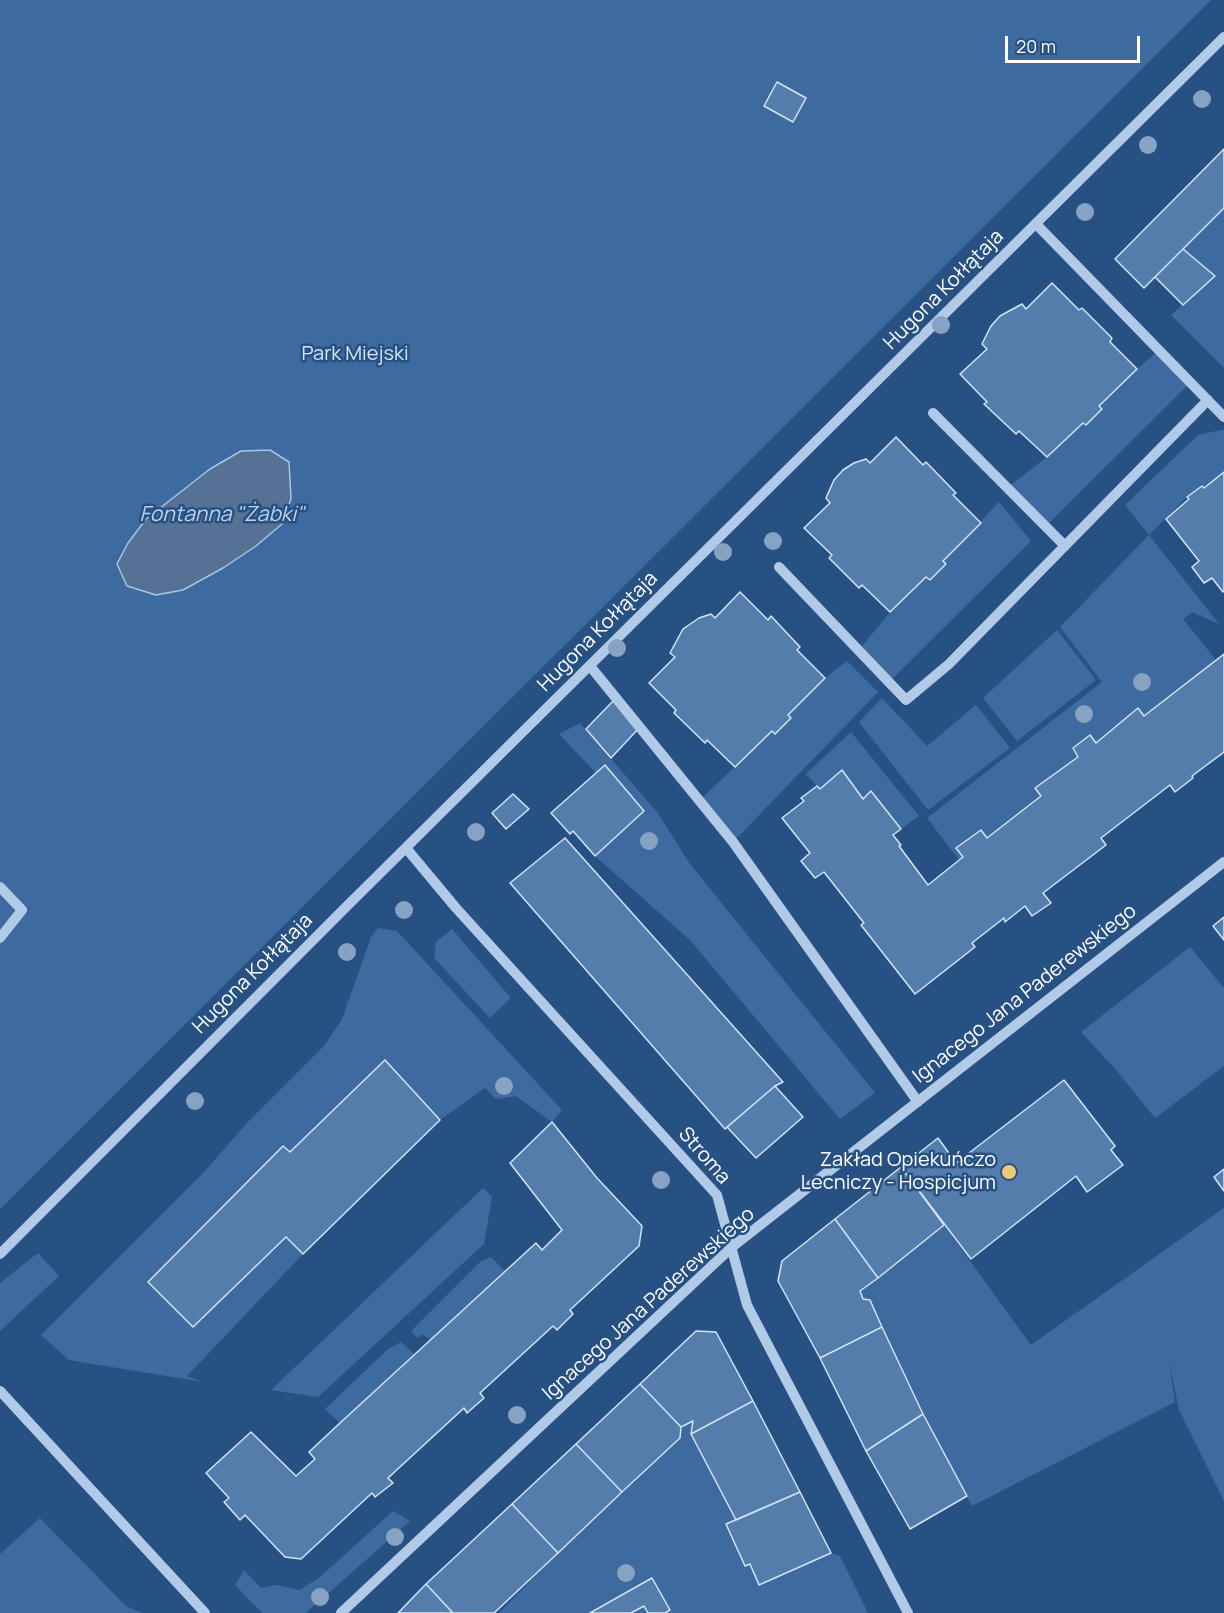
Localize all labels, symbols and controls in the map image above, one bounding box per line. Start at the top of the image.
scale bar [1008,24,1143,62]
text: 20 m [1016,34,1056,58]
street label: Hugona Kołłątaja [879,225,1009,355]
park label: Park Miejski [301,342,409,366]
water label: Fontanna "Żabki" [140,502,304,528]
street label: Hugona Kołłątaja [533,567,663,697]
street label: Ignacego Jana Paderewskiego [908,899,1142,1089]
street label: Hugona Kołłątaja [188,909,318,1039]
street label: Stroma [673,1123,735,1189]
place label: Zakład Opiekuńczo Lecniczy - Hospicjum [801,1148,996,1195]
marker: Zakład Opiekuńczo Lecniczy - Hospicjum [1000,1163,1018,1181]
street label: Ignacego Jana Paderewskiego [538,1202,760,1406]

